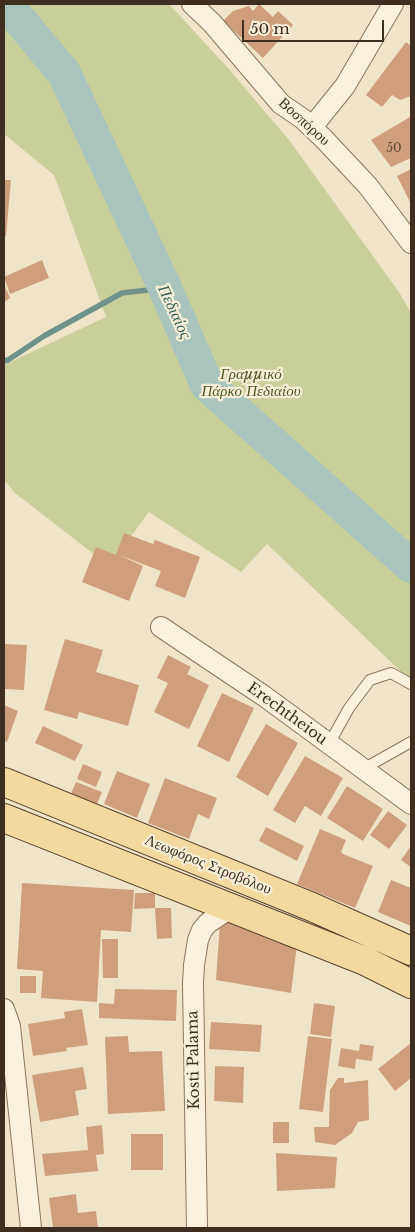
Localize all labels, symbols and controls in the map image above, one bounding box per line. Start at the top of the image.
scale bar [245,10,388,42]
text: 50 m [250,19,290,38]
street label: Βοσπόρου [275,94,333,150]
house number: 50 [386,142,402,156]
water label: Πεδιαίος [153,282,195,342]
park label: Γραμμικό Πάρκο Πεδιαίου [201,366,301,401]
street label: Erechtheiou [244,679,330,749]
street label: Λεωφόρος Στροβόλου [142,831,274,899]
street label: Kosti Palama [184,1010,204,1110]

